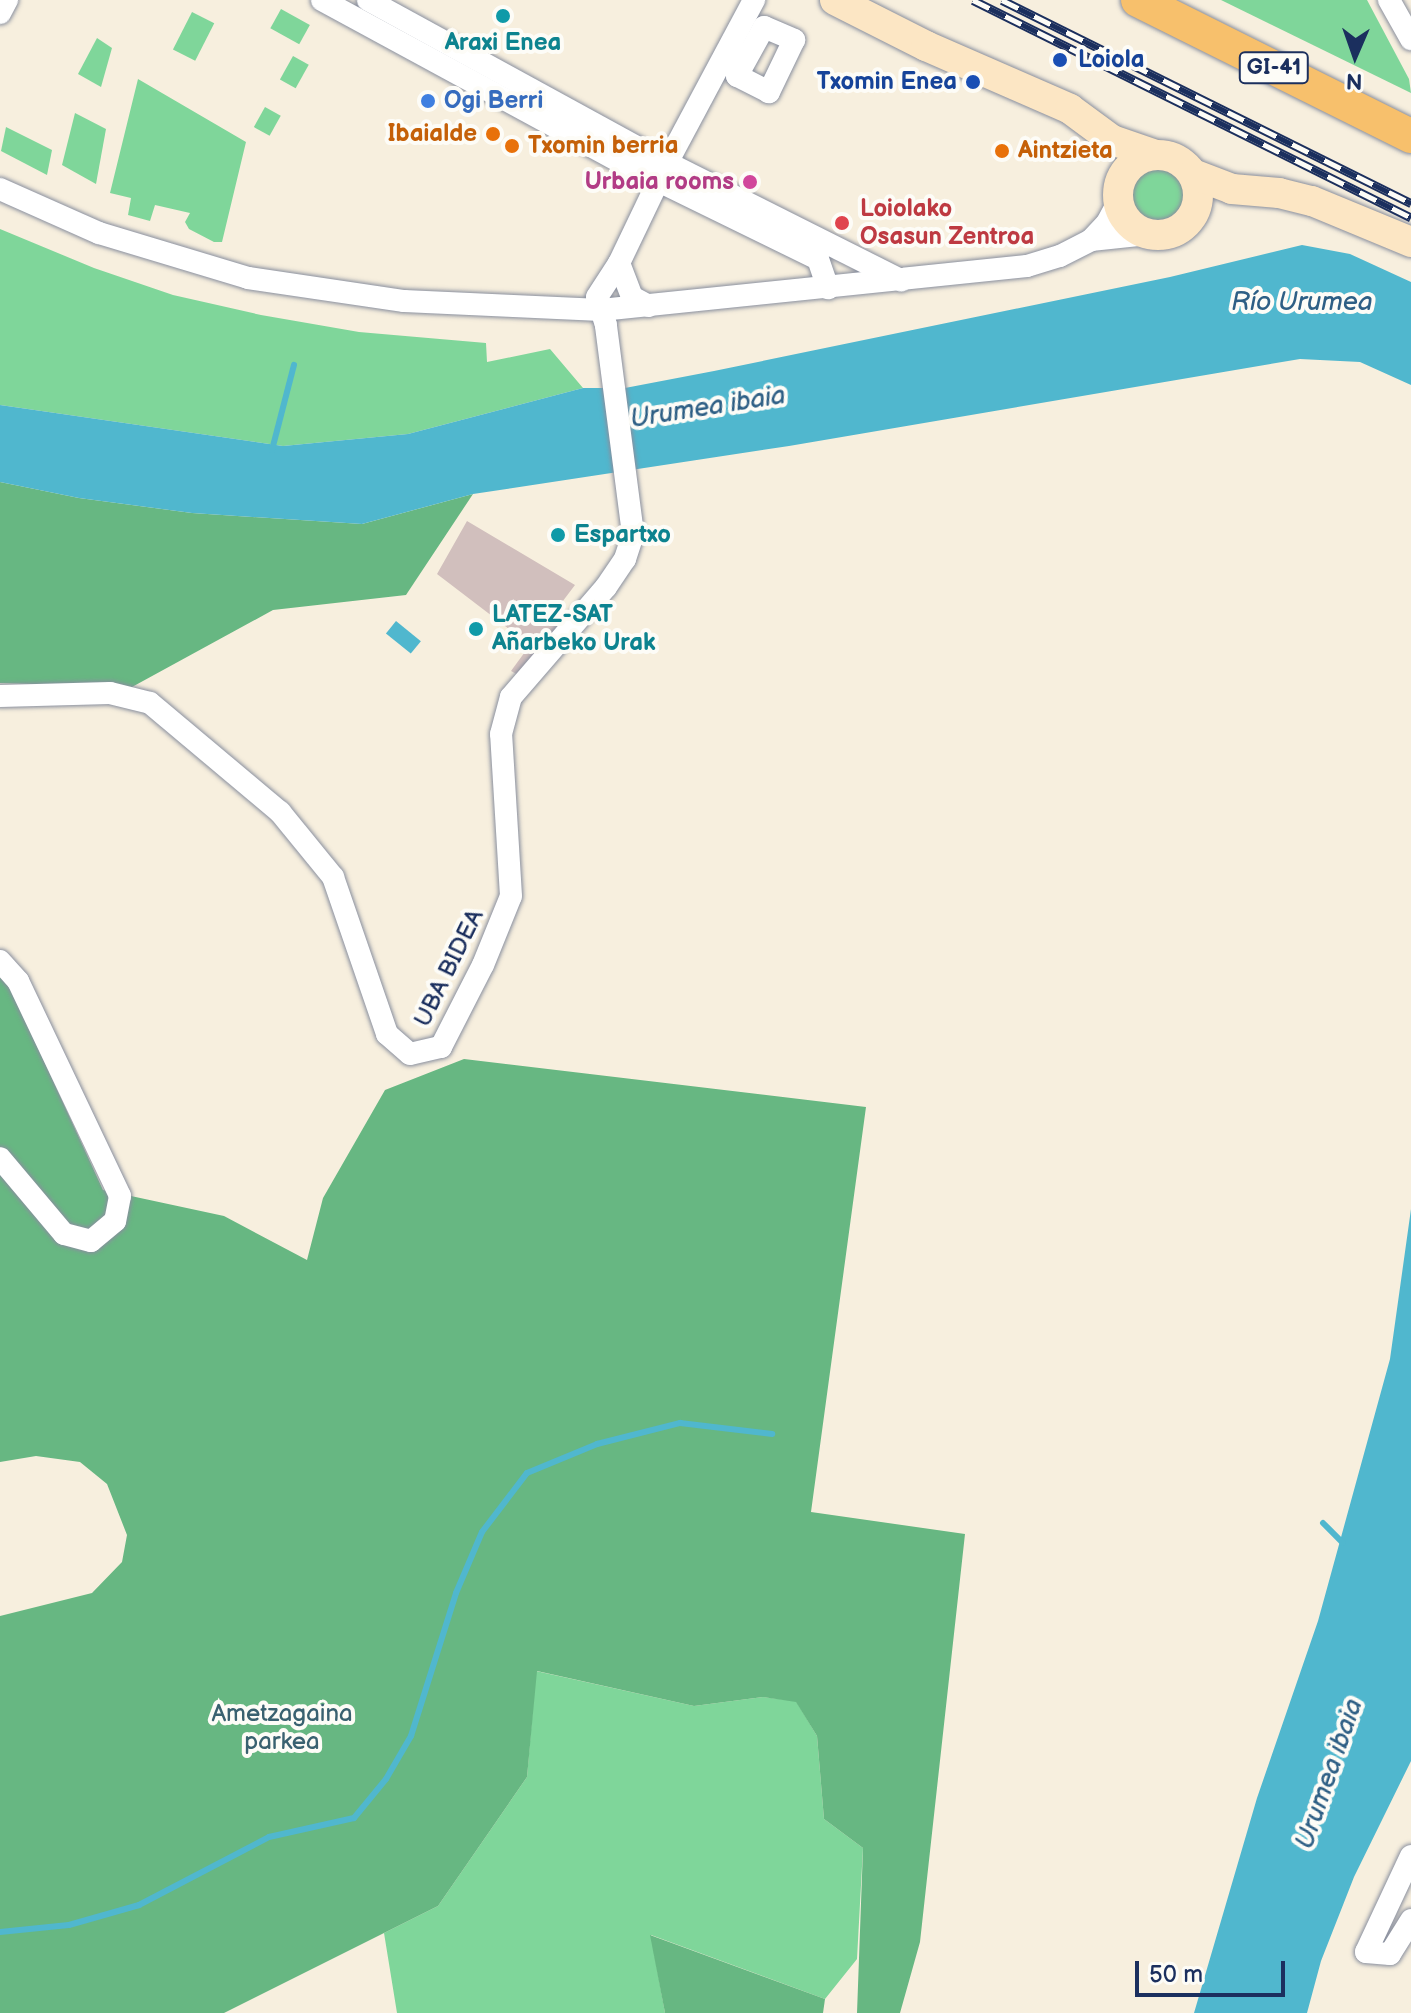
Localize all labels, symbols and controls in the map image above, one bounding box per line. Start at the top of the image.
marker: Araxi Enea [494,7,512,25]
north arrow [1315,16,1395,96]
place label: Araxi Enea [445,29,561,57]
place label: Loiola [1078,46,1144,74]
marker: Loiola [1049,49,1071,71]
road number: GI-41 [1238,50,1310,86]
text: N [1345,67,1363,94]
place label: Txomin Enea [817,68,957,96]
marker: Txomin Enea [964,73,982,91]
place label: Ogi Berri [444,87,543,115]
marker: Ogi Berri [419,92,437,110]
place label: Ibaialde [387,120,477,148]
marker: Ibaialde [484,125,502,143]
place label: Txomin berria [528,132,679,160]
marker: Txomin berria [503,137,521,155]
place label: Aintzieta [1018,137,1113,165]
marker: Aintzieta [993,142,1011,160]
place label: Urbaia rooms [585,168,734,196]
marker: Urbaia rooms [741,173,759,191]
place label: Loiolako Osasun Zentroa [860,195,1034,251]
marker: Loiolako Osasun Zentroa [831,212,853,234]
water label: Río Urumea [1231,287,1373,319]
water label: Urumea ibaia [628,380,788,436]
place label: Espartxo [574,521,671,549]
marker: Espartxo [549,526,567,544]
place label: LATEZ-SAT Añarbeko Urak [492,601,656,657]
marker: LATEZ-SAT Añarbeko Urak [467,620,485,638]
street label: UBA BIDEA [408,905,490,1031]
water label: Urumea ibaia [1290,1695,1370,1853]
park label: Ametzagaina parkea [211,1700,353,1756]
scale bar [1139,1945,1289,1995]
text: 50 m [1149,1960,1203,1989]

